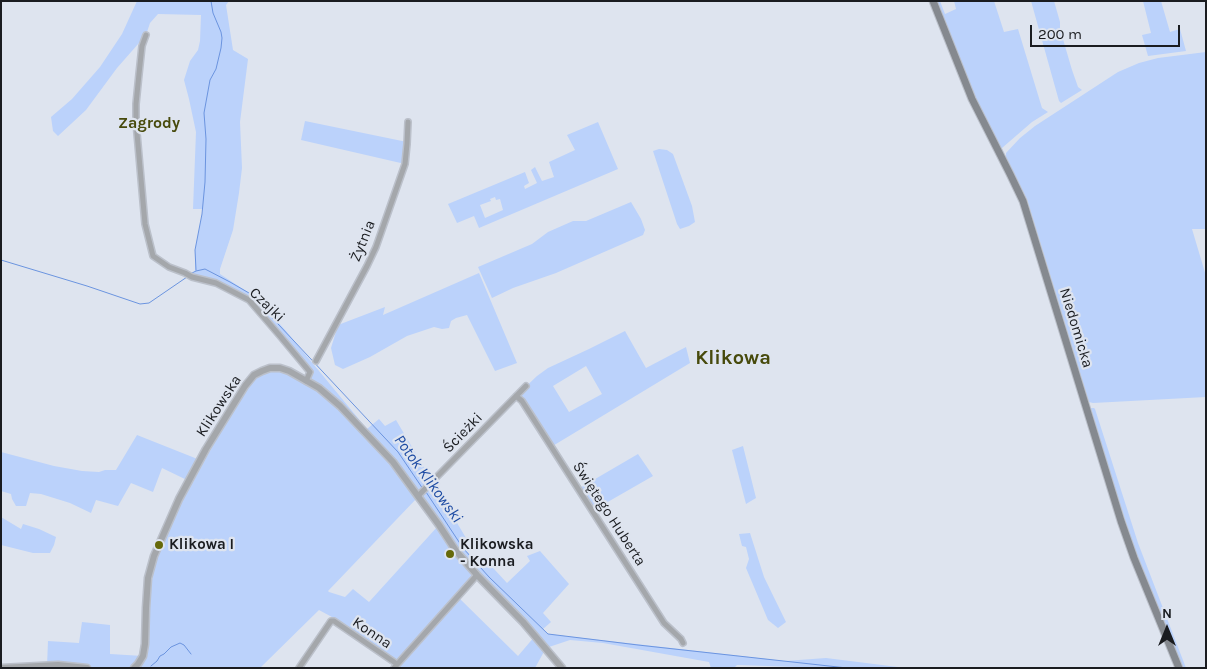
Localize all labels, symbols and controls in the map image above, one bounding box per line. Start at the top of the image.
scale bar [1032,15,1182,47]
text: 200 m [1038,25,1082,43]
district label: Zagrody [118,113,180,133]
street label: Żytnia [347,218,379,264]
street label: Czajki [246,284,288,326]
street label: Niedomicka [1055,286,1097,370]
district label: Klikowa [695,346,771,370]
street label: Klikowska [192,372,246,440]
street label: Ścieżki [439,409,487,457]
water label: Potok Klikowski [390,431,466,527]
street label: Świętego Huberta [569,458,649,570]
place label: Klikowa I [169,536,234,554]
place label: Klikowska - Konna [460,536,534,571]
marker: Klikowa I [153,539,165,551]
marker: Klikowska - Konna [444,548,456,560]
north arrow [1142,604,1192,654]
text: N [1162,605,1172,622]
street label: Konna [349,613,395,653]

